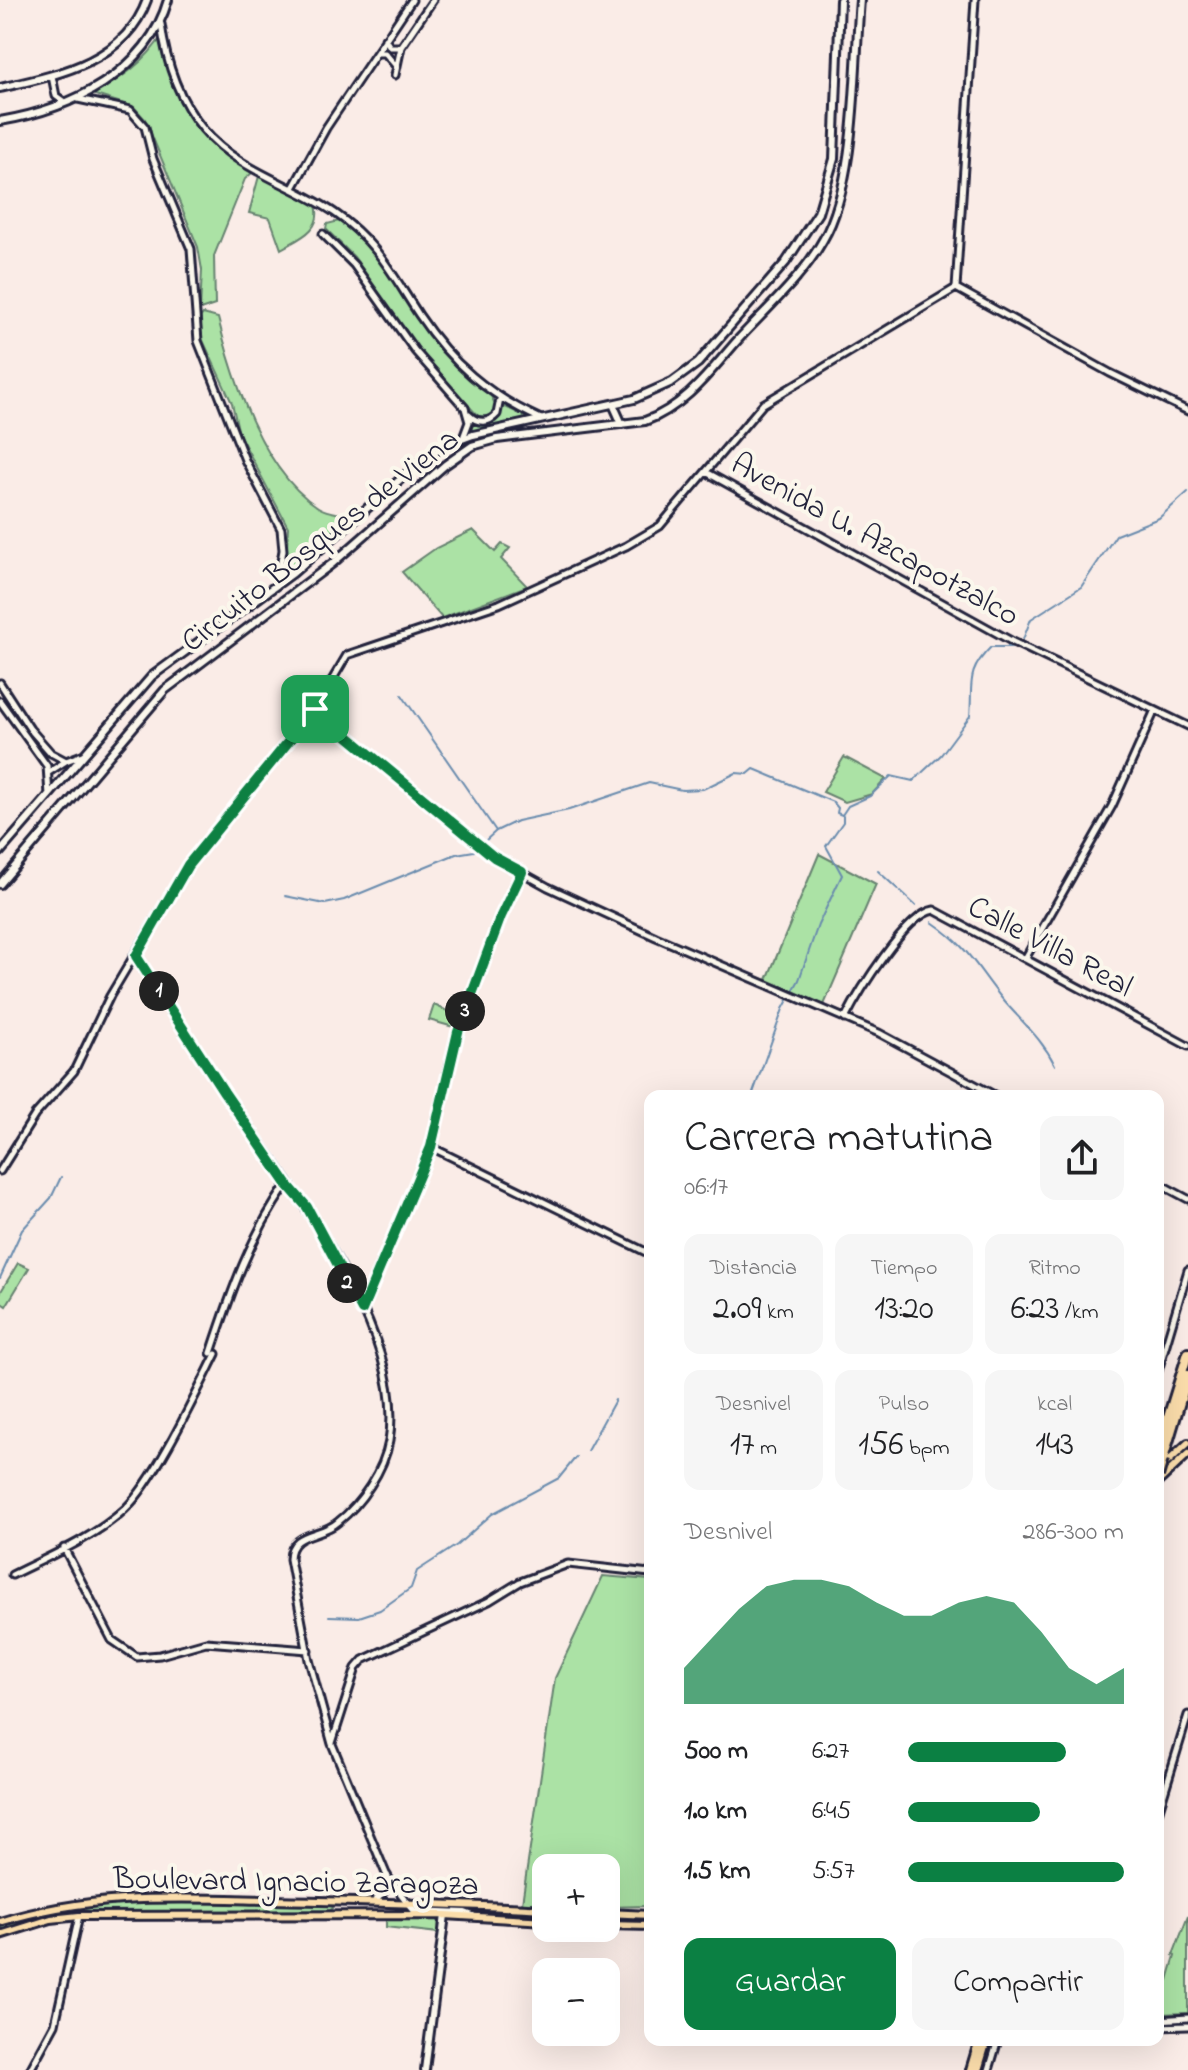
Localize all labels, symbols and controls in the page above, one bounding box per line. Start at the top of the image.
street label: Circuito Bosques de Viena [172,418,470,665]
street label: Avenida U. Azcapotzalco [722,442,1027,640]
pin [281,675,349,743]
icon: arrive [293,687,337,731]
street label: Calle Villa Real [958,885,1140,1011]
pin: 1 [139,971,179,1011]
text: 1 [156,975,163,1007]
pin: 3 [445,991,485,1031]
text: 3 [460,995,470,1027]
text: Carrera matutina [684,1107,993,1171]
button: share [1040,1116,1124,1200]
text: 06:17 [684,1169,728,1207]
text: Distancia [710,1253,797,1285]
text: Tiempo [871,1253,937,1285]
text: Ritmo [1029,1253,1081,1285]
pin: 2 [327,1263,367,1303]
text: 2 [342,1267,352,1299]
text: 2.09 [713,1285,762,1335]
text: 13:20 [874,1285,934,1335]
text: 6:23 [1011,1285,1060,1335]
text: km [762,1297,794,1329]
text: /km [1060,1297,1099,1329]
text: Desnivel [716,1389,791,1421]
text: Pulso [879,1389,929,1421]
text: kcal [1037,1389,1072,1421]
text: 17 [730,1421,754,1471]
text: 156 [858,1421,904,1471]
text: 143 [1035,1421,1074,1471]
text: m [754,1433,777,1465]
text: bpm [904,1433,950,1465]
text: Desnivel [684,1514,772,1552]
text: 286–300 m [1023,1514,1124,1552]
text: 500 m [684,1733,748,1771]
text: 6:27 [812,1733,849,1771]
text: 1.0 km [684,1793,747,1831]
text: 6:45 [812,1793,851,1831]
text: 1.5 km [684,1853,751,1891]
text: 5:57 [812,1853,855,1891]
map controls [532,1854,620,2046]
button: + [532,1854,620,1942]
street label: Boulevard Ignacio Zaragoza [112,1857,479,1910]
button: Guardar [684,1938,896,2030]
button: Compartir [912,1938,1124,2030]
button: − [532,1958,620,2046]

